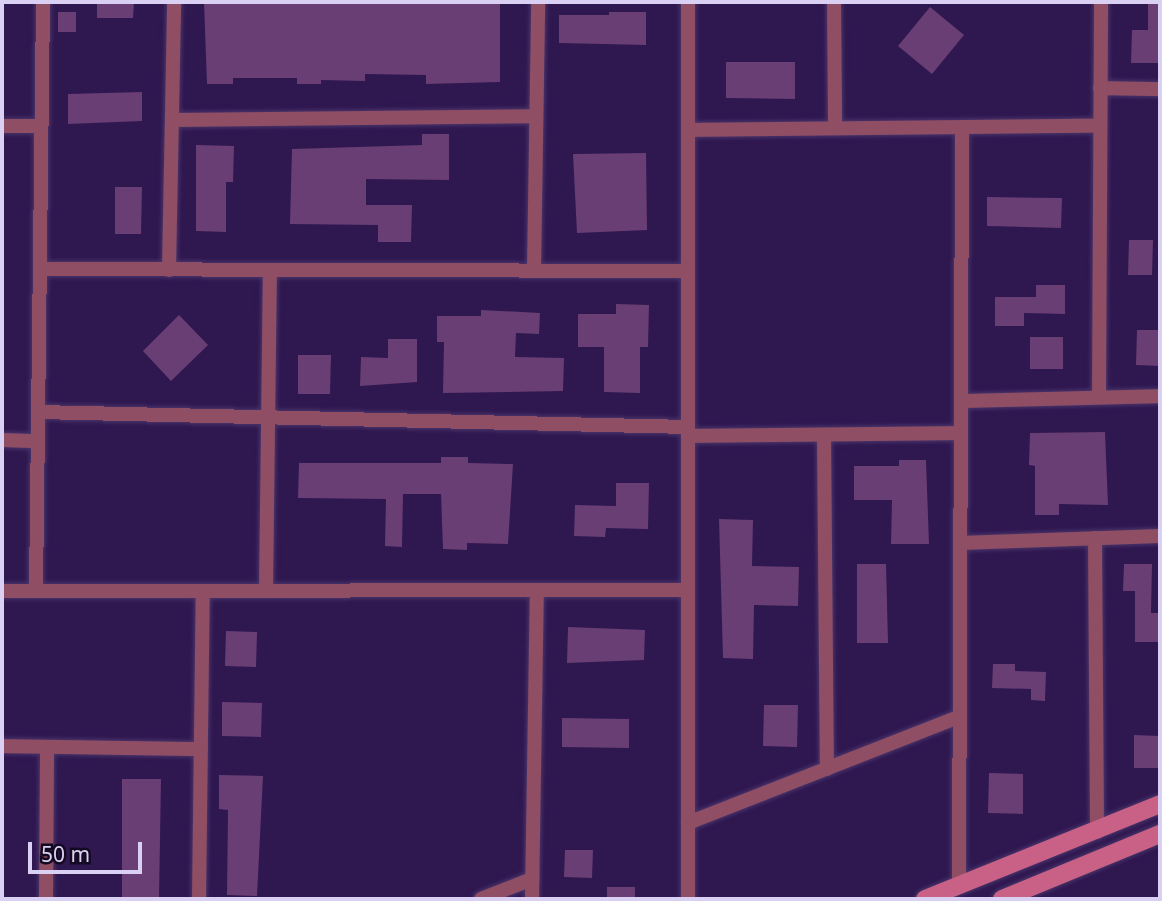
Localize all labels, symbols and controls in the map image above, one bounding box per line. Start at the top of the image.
scale bar [32,828,145,872]
text: 50 m [41,840,90,868]

